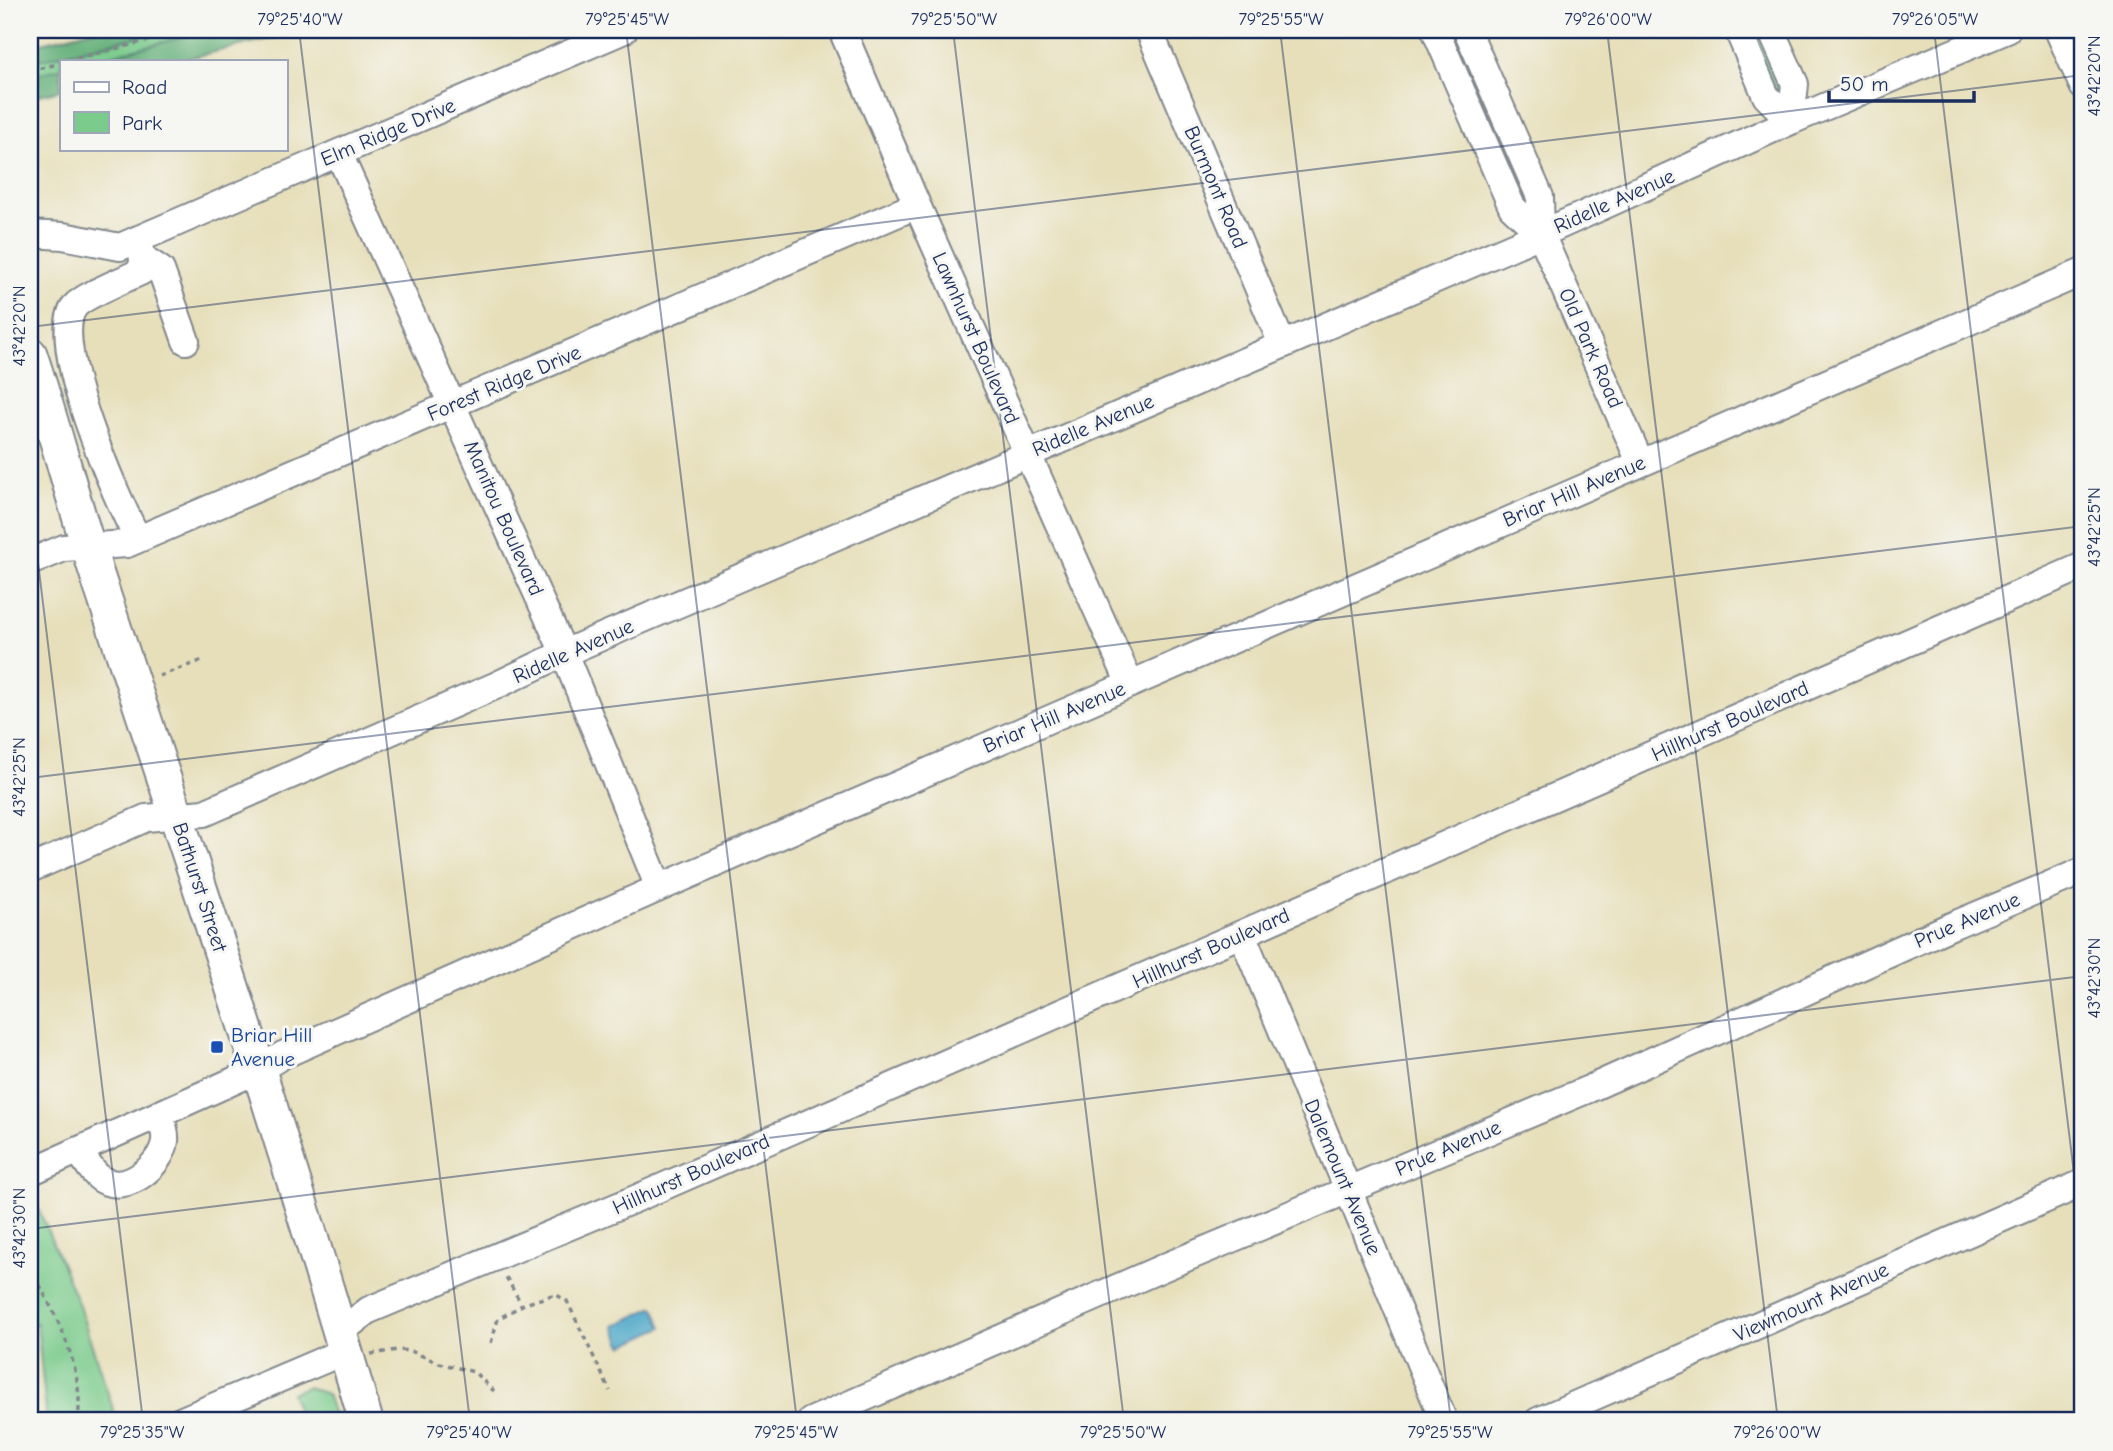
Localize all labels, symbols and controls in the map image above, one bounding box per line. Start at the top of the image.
text: 79°25'40"W [257,9,343,30]
text: 79°25'45"W [585,9,669,30]
text: 79°25'50"W [911,9,998,30]
text: 79°25'55"W [1238,9,1324,30]
text: 79°26'00"W [1564,9,1652,30]
text: 79°26'05"W [1892,9,1979,30]
text: 43°42'20"N [2084,35,2105,117]
legend [60,60,287,150]
scale bar [1829,60,1975,104]
text: 50 m [1840,72,1889,96]
text: Road [122,75,167,99]
street label: Elm Ridge Drive [317,93,459,171]
text: Park [122,111,162,135]
street label: Burmont Road [1179,122,1253,252]
street label: Ridelle Avenue [1550,164,1678,238]
street label: Lawnhurst Boulevard [927,249,1025,427]
street label: Old Park Road [1554,284,1628,412]
text: 43°42'20"N [9,285,30,367]
street label: Forest Ridge Drive [424,340,584,426]
street label: Ridelle Avenue [1029,389,1157,461]
street label: Manitou Boulevard [459,437,549,599]
street label: Briar Hill Avenue [1499,450,1649,532]
text: 43°42'25"N [2084,487,2105,567]
street label: Ridelle Avenue [509,614,637,688]
street label: Briar Hill Avenue [979,676,1129,758]
street label: Hillhurst Boulevard [1648,676,1812,766]
text: 43°42'25"N [9,737,30,817]
street label: Bathurst Street [168,819,233,956]
street label: Prue Avenue [1911,887,2023,953]
street label: Hillhurst Boulevard [1129,903,1293,993]
text: 43°42'30"N [2084,938,2105,1018]
place label: Briar Hill Avenue [231,1023,312,1071]
marker: Briar Hill Avenue [209,1039,225,1055]
street label: Dalemount Avenue [1299,1095,1387,1259]
street label: Prue Avenue [1392,1115,1504,1181]
street label: Hillhurst Boulevard [609,1129,773,1219]
text: 43°42'30"N [9,1188,30,1268]
street label: Viewmount Avenue [1730,1257,1892,1347]
text: 79°25'35"W [100,1422,185,1443]
text: 79°25'40"W [426,1422,512,1443]
text: 79°25'45"W [754,1422,838,1443]
text: 79°25'50"W [1080,1422,1167,1443]
text: 79°25'55"W [1407,1422,1493,1443]
text: 79°26'00"W [1733,1422,1821,1443]

